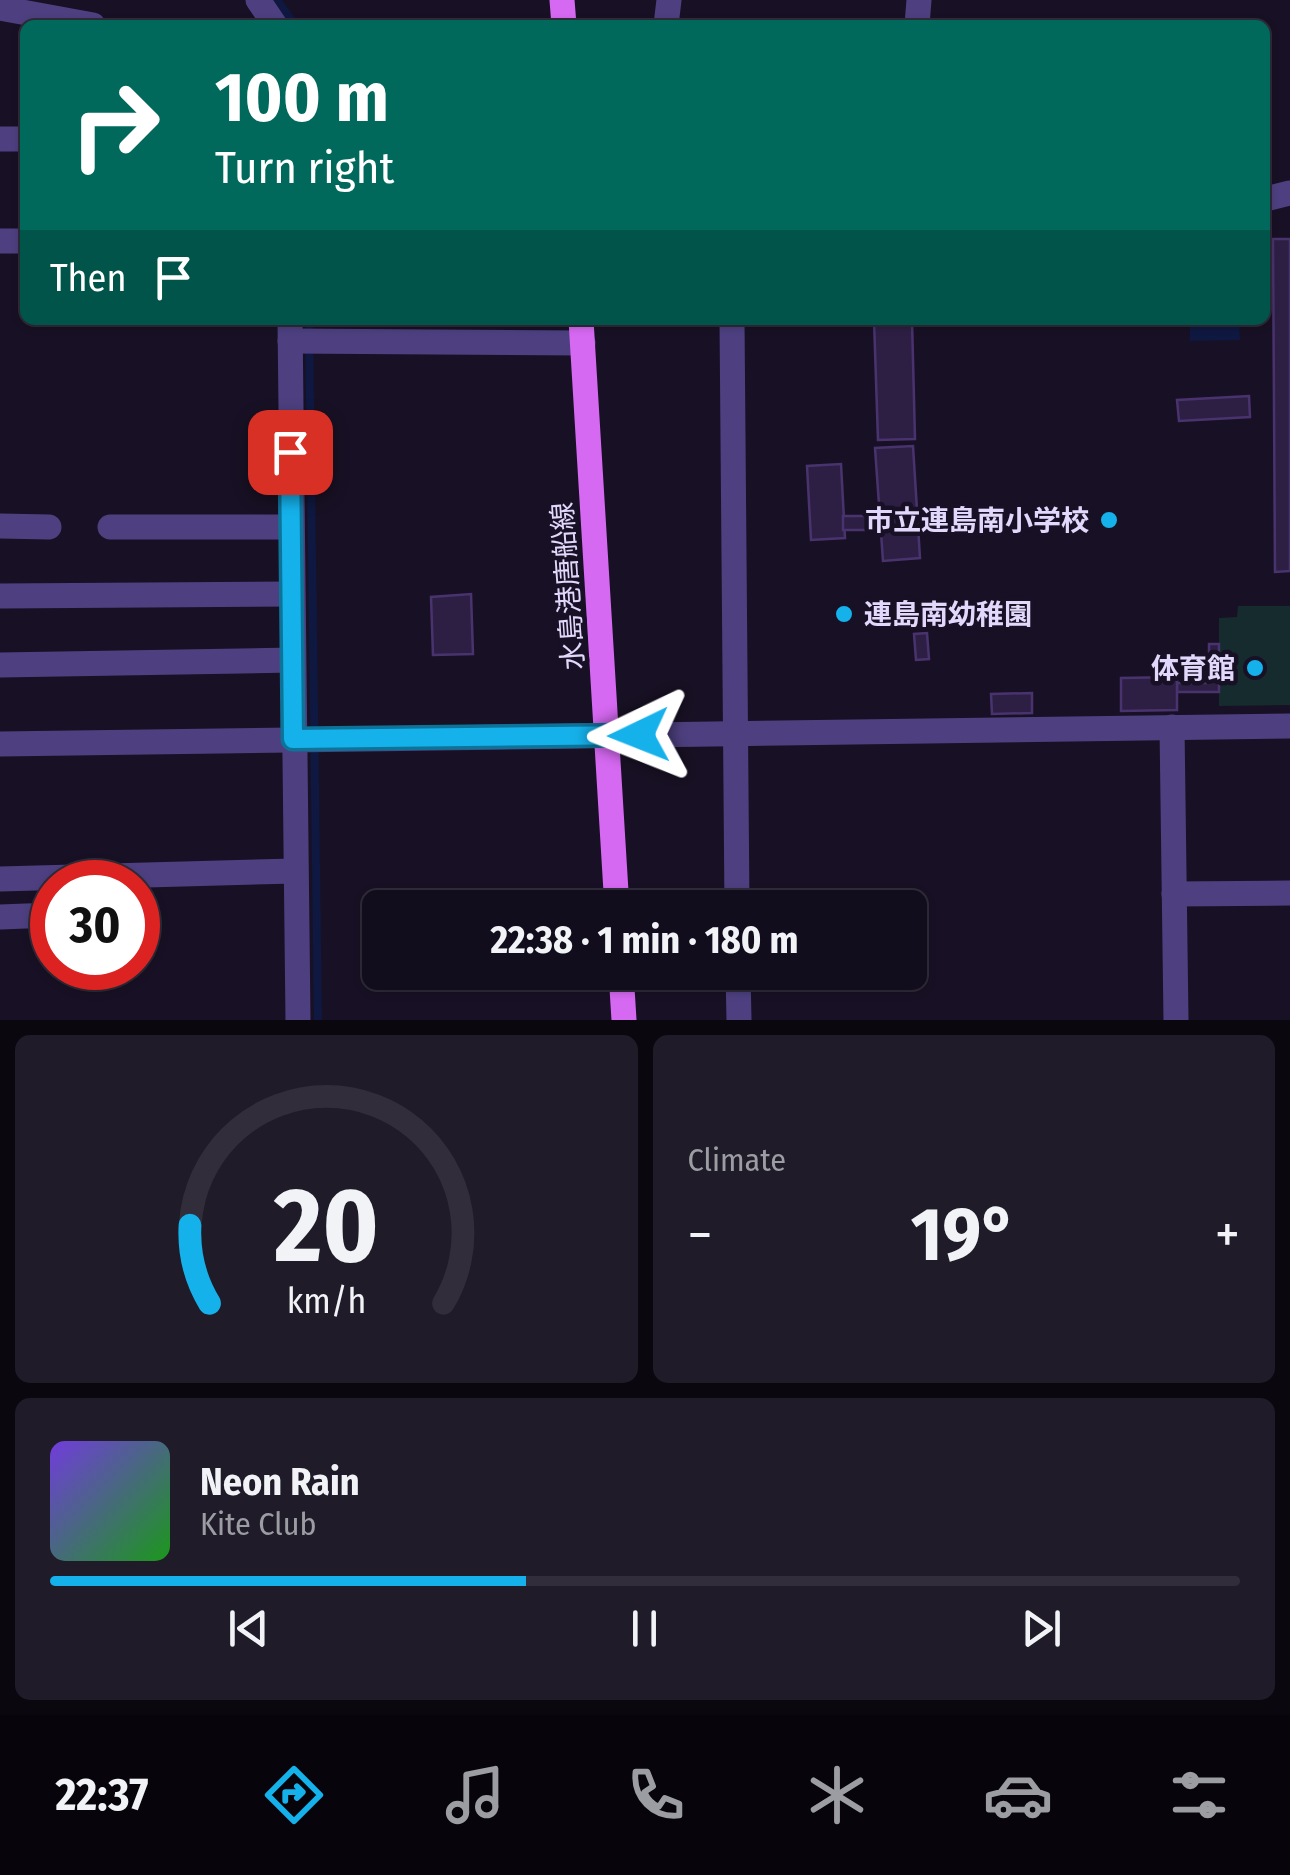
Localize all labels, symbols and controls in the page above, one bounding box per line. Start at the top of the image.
text: 100 m [215,56,389,140]
icon: right [50,60,180,190]
text: Turn right [215,141,394,195]
icon: arrive [146,250,201,305]
text: Then [50,255,126,301]
pin [248,410,333,495]
icon: arrive [263,425,318,480]
street label: 水島港唐船線 [546,501,590,671]
place label: 市立連島南小学校 [865,504,1089,537]
marker: 市立連島南小学校 [1098,509,1120,531]
place label: 連島南幼稚園 [864,598,1032,631]
marker: 連島南幼稚園 [833,603,855,625]
place label: 体育館 [1151,652,1235,685]
marker: 体育館 [1244,657,1266,679]
position arrow [587,683,691,787]
speed limit sign: 30 [30,860,160,990]
text: 22:38 · 1 min · 180 m [490,917,799,963]
text: Climate [688,1141,786,1179]
text: 20 [273,1164,379,1289]
text: 19° [911,1190,1016,1280]
text: − [688,1202,712,1268]
text: + [1215,1202,1240,1268]
text: km/h [286,1280,366,1322]
text: Neon Rain [200,1459,360,1505]
text: Kite Club [200,1505,316,1543]
icon: previous [221,1601,276,1656]
icon: pause [617,1601,672,1656]
icon: next [1014,1601,1069,1656]
icon: directions [259,1760,329,1830]
icon: music [440,1760,510,1830]
icon: phone [621,1760,691,1830]
icon: climate [802,1760,872,1830]
icon: car [983,1760,1053,1830]
icon: filters [1164,1760,1234,1830]
text: 22:37 [56,1768,148,1822]

